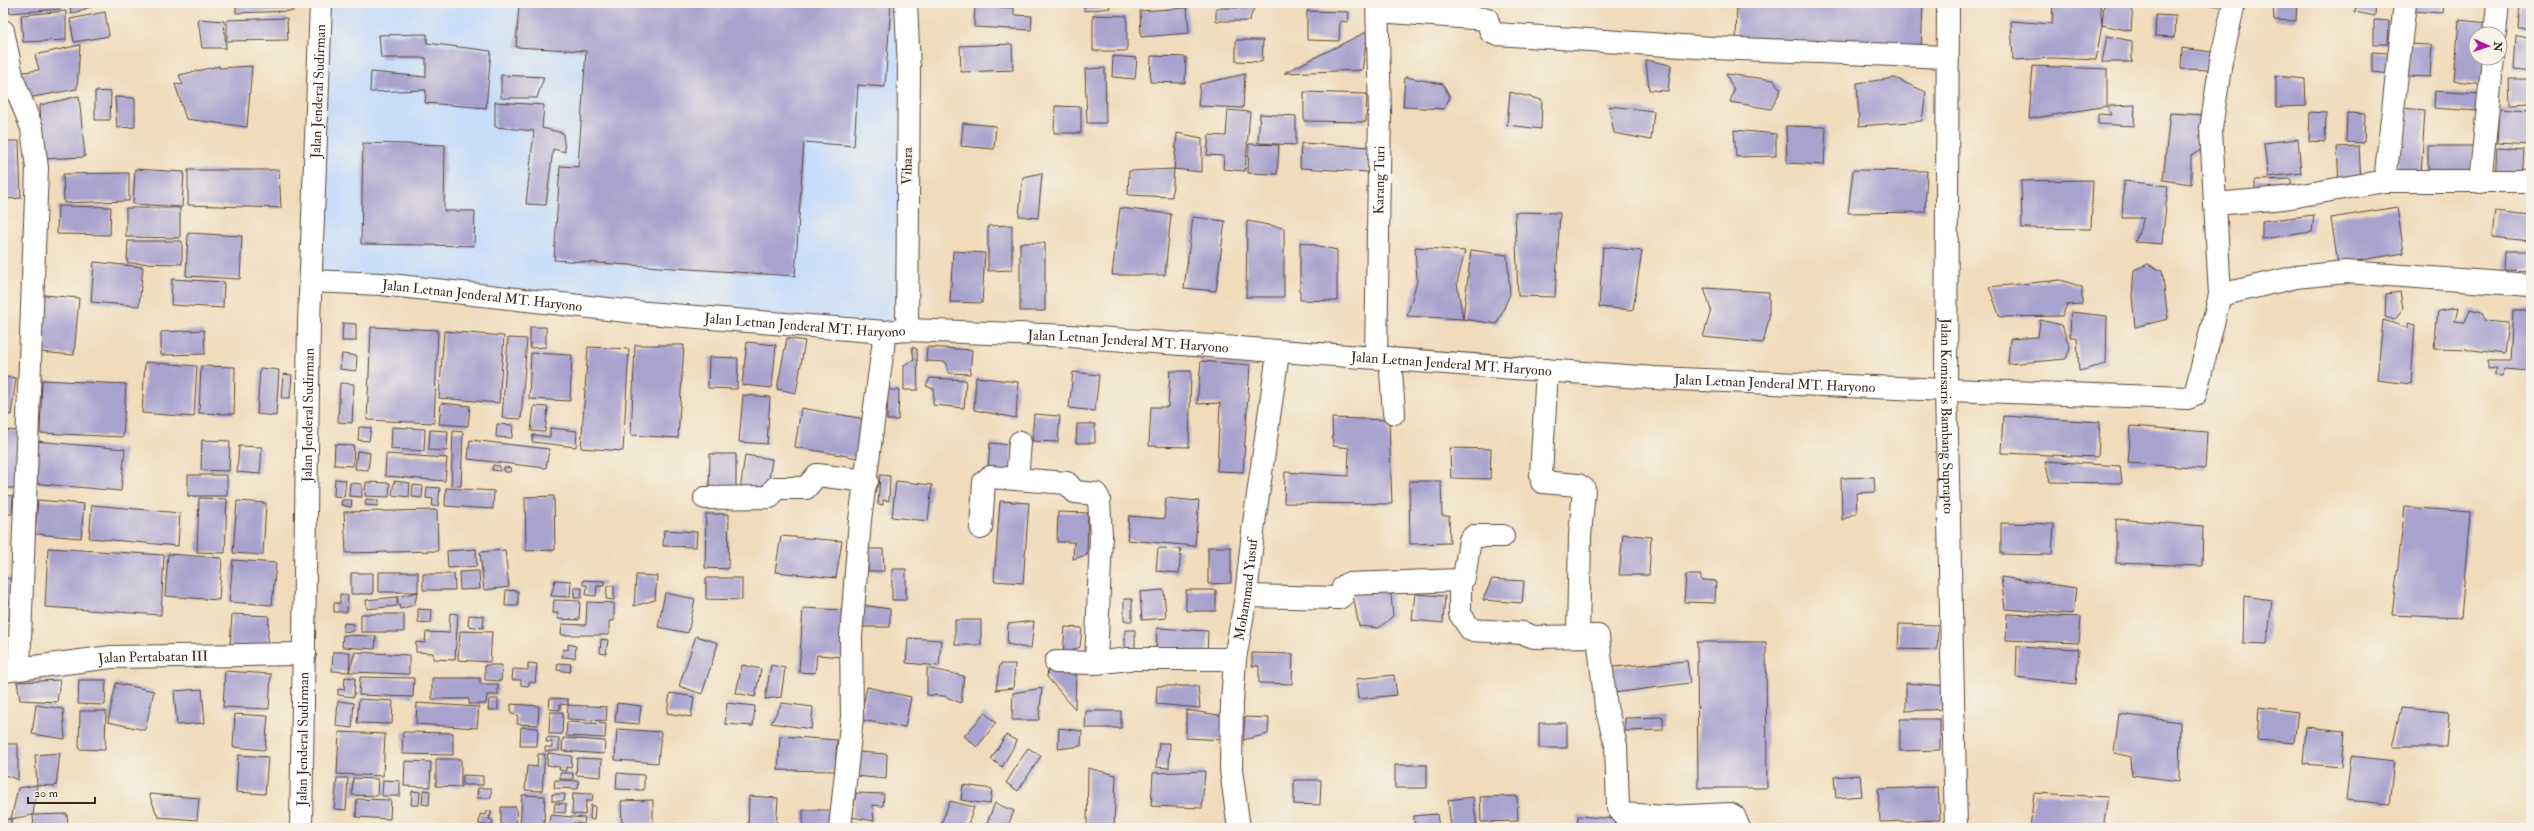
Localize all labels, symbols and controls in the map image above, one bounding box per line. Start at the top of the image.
street label: Jalan Jenderal Sudirman [307,24,329,160]
north arrow [2468,26,2508,66]
text: N [2491,40,2504,53]
street label: Karang Turi [1370,145,1388,215]
street label: Vihara [898,147,916,185]
street label: Jalan Letnan Jenderal MT. Haryono [380,276,584,315]
street label: Jalan Letnan Jenderal MT. Haryono [703,309,906,342]
street label: Jalan Komisaris Bambang Suprapto [1937,317,1957,514]
street label: Jalan Letnan Jenderal MT. Haryono [1026,326,1230,356]
street label: Jalan Jenderal Sudirman [298,348,317,483]
street label: Jalan Letnan Jenderal MT. Haryono [1349,348,1553,379]
street label: Jalan Letnan Jenderal MT. Haryono [1673,370,1876,396]
street label: Mohammad Yusuf [1230,535,1261,642]
street label: Jalan Pertabatan III [96,647,209,667]
street label: Jalan Jenderal Sudirman [293,672,312,807]
scale bar [28,779,95,805]
text: 20 m [34,786,59,801]

